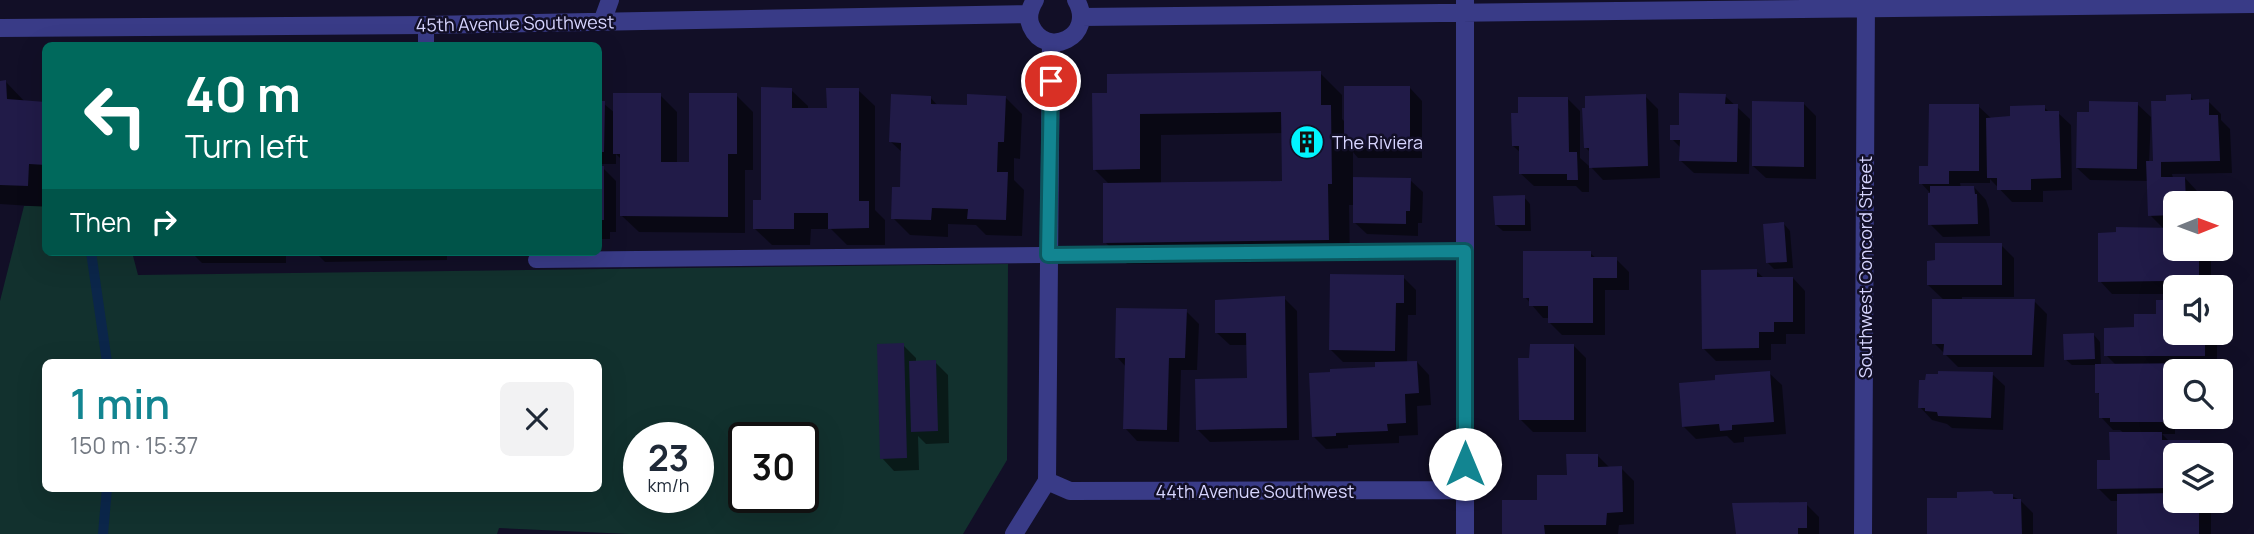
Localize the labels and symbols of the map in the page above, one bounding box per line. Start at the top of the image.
street label: 45th Avenue Southwest [415,9,615,37]
pin [1021,51,1081,111]
building icon: The Riviera [1288,123,1326,161]
place label: The Riviera [1332,130,1423,154]
street label: Southwest Concord Street [1853,156,1877,378]
north arrow [2163,191,2233,261]
speed limit sign: 30 [728,422,819,513]
position arrow [1428,427,1502,501]
street label: 44th Avenue Southwest [1155,479,1355,503]

